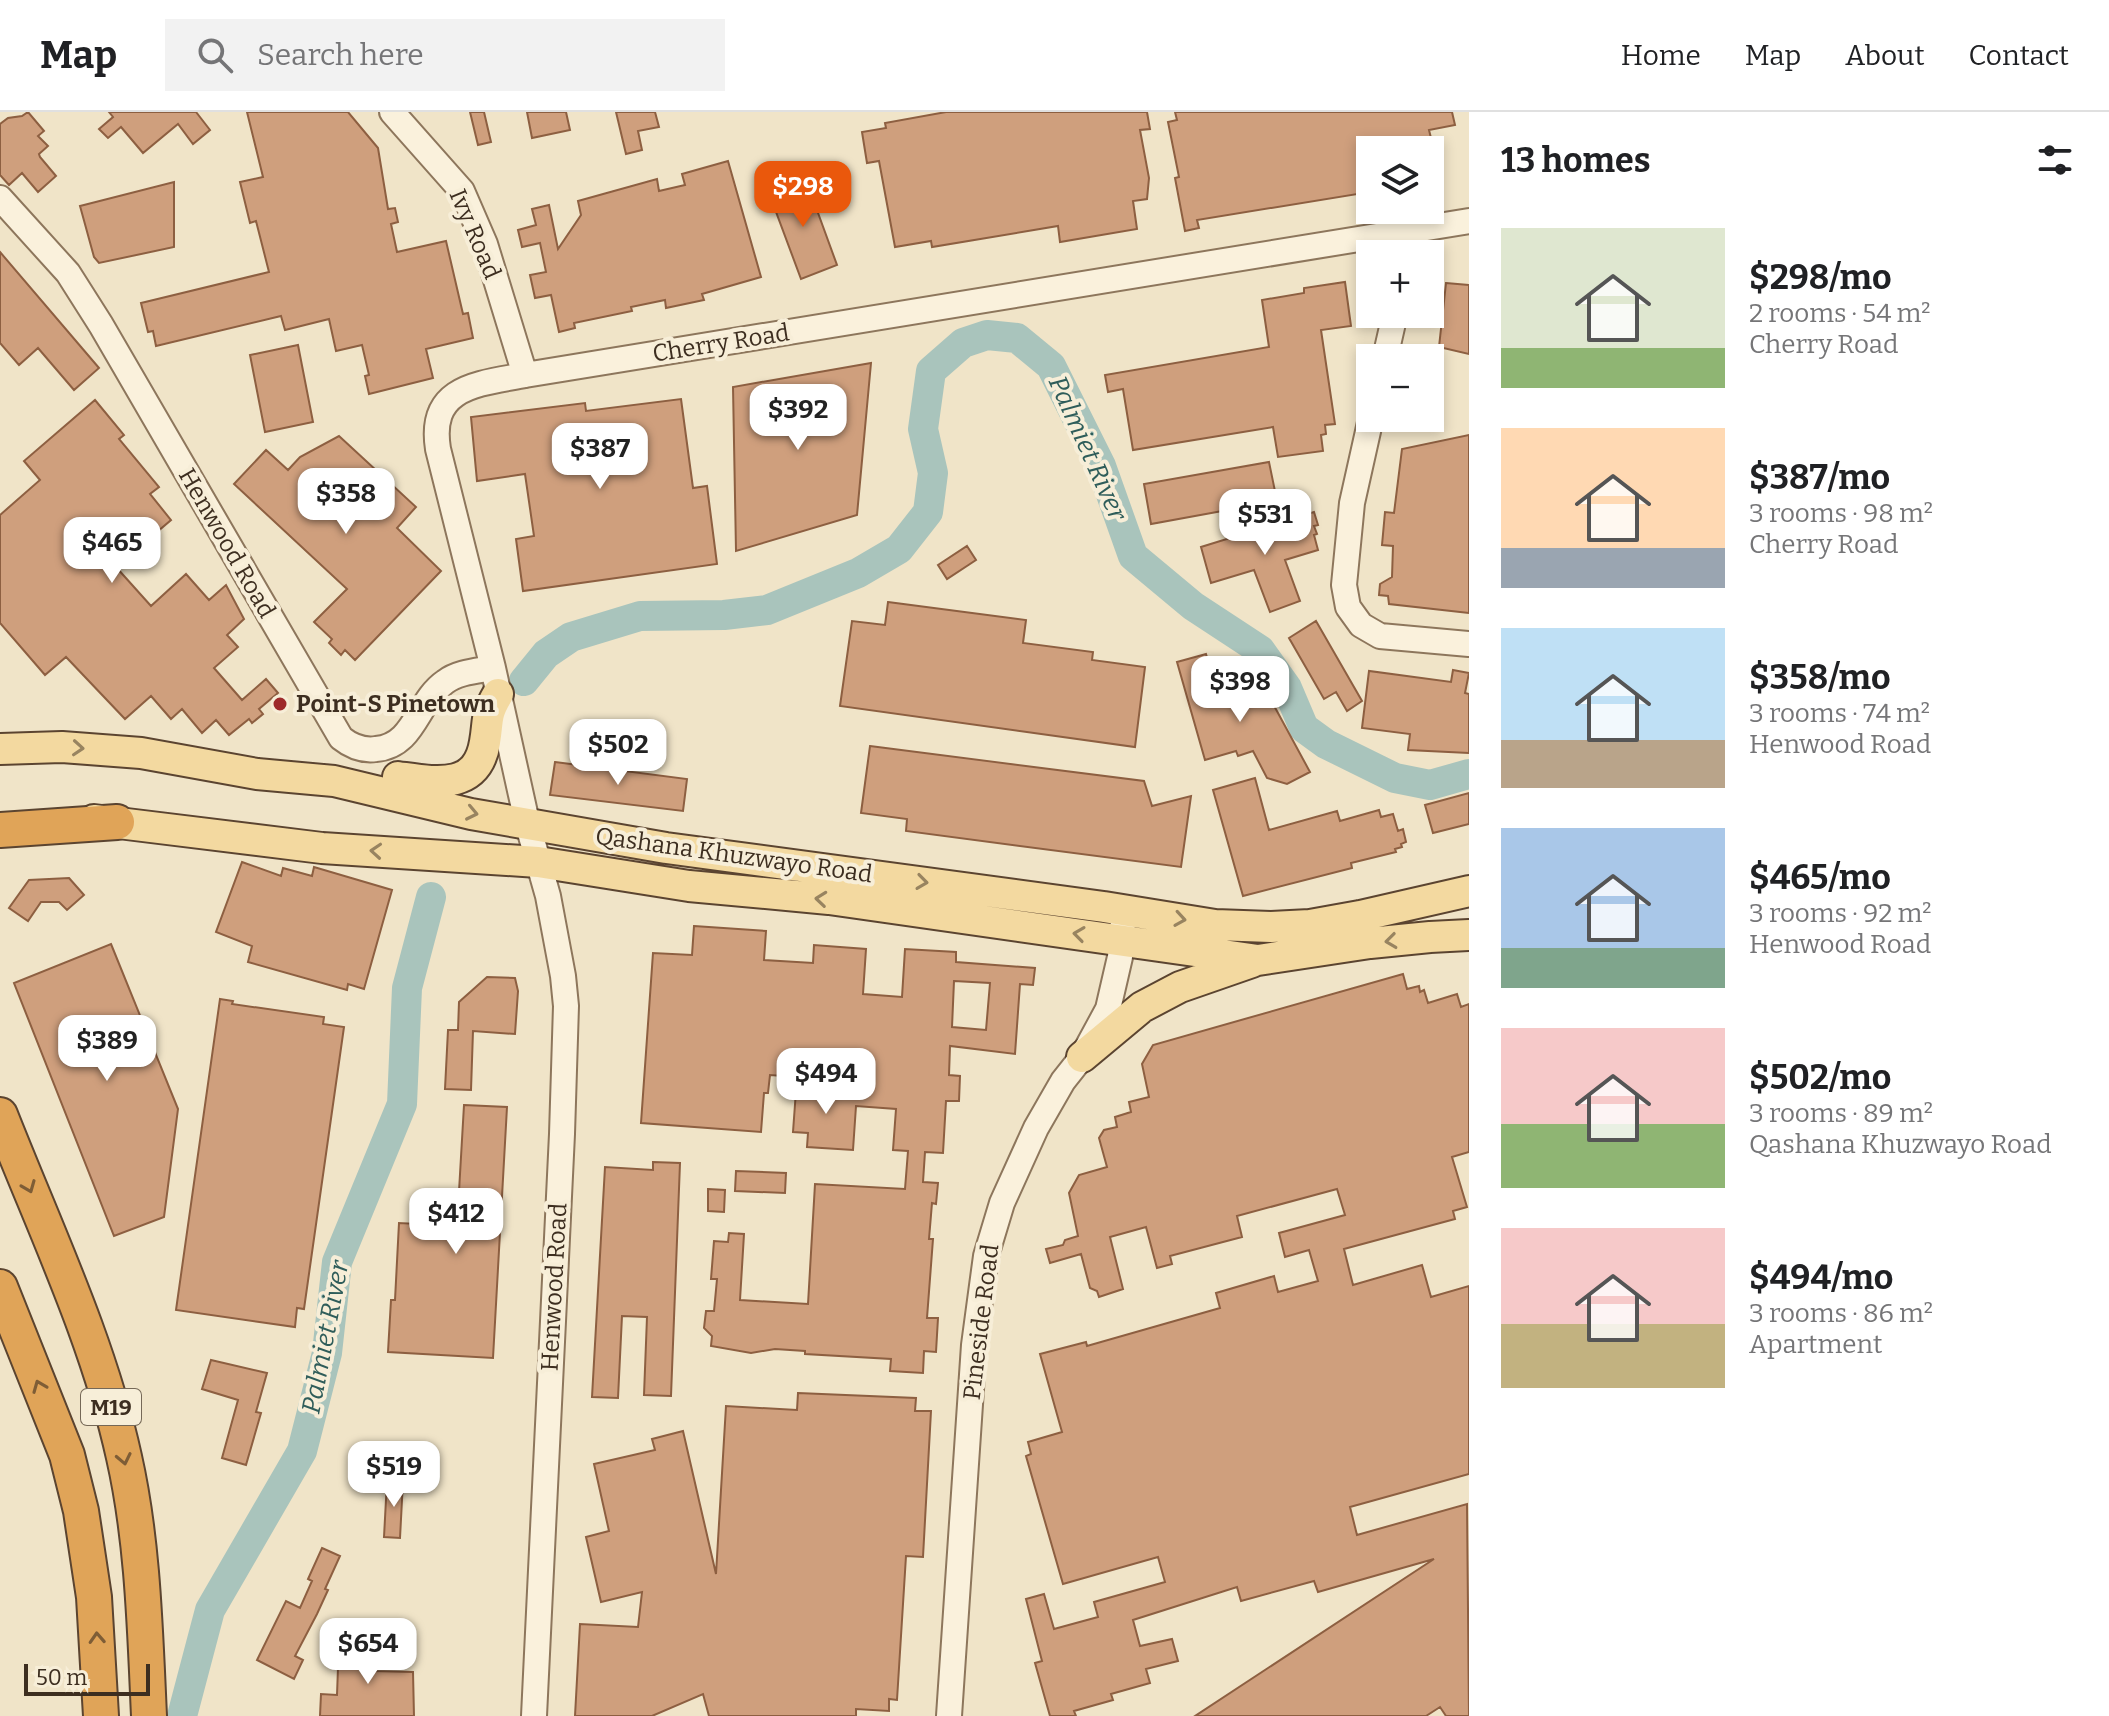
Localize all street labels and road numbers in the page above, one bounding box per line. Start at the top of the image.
street label: Ivy Road [444,185,506,283]
street label: Cherry Road [651,318,791,368]
street label: Henwood Road [173,463,281,623]
street label: Qashana Khuzwayo Road [594,822,874,888]
street label: Henwood Road [536,1202,572,1372]
street label: Pineside Road [958,1242,1004,1402]
road number: M19 [81,1389,141,1425]

